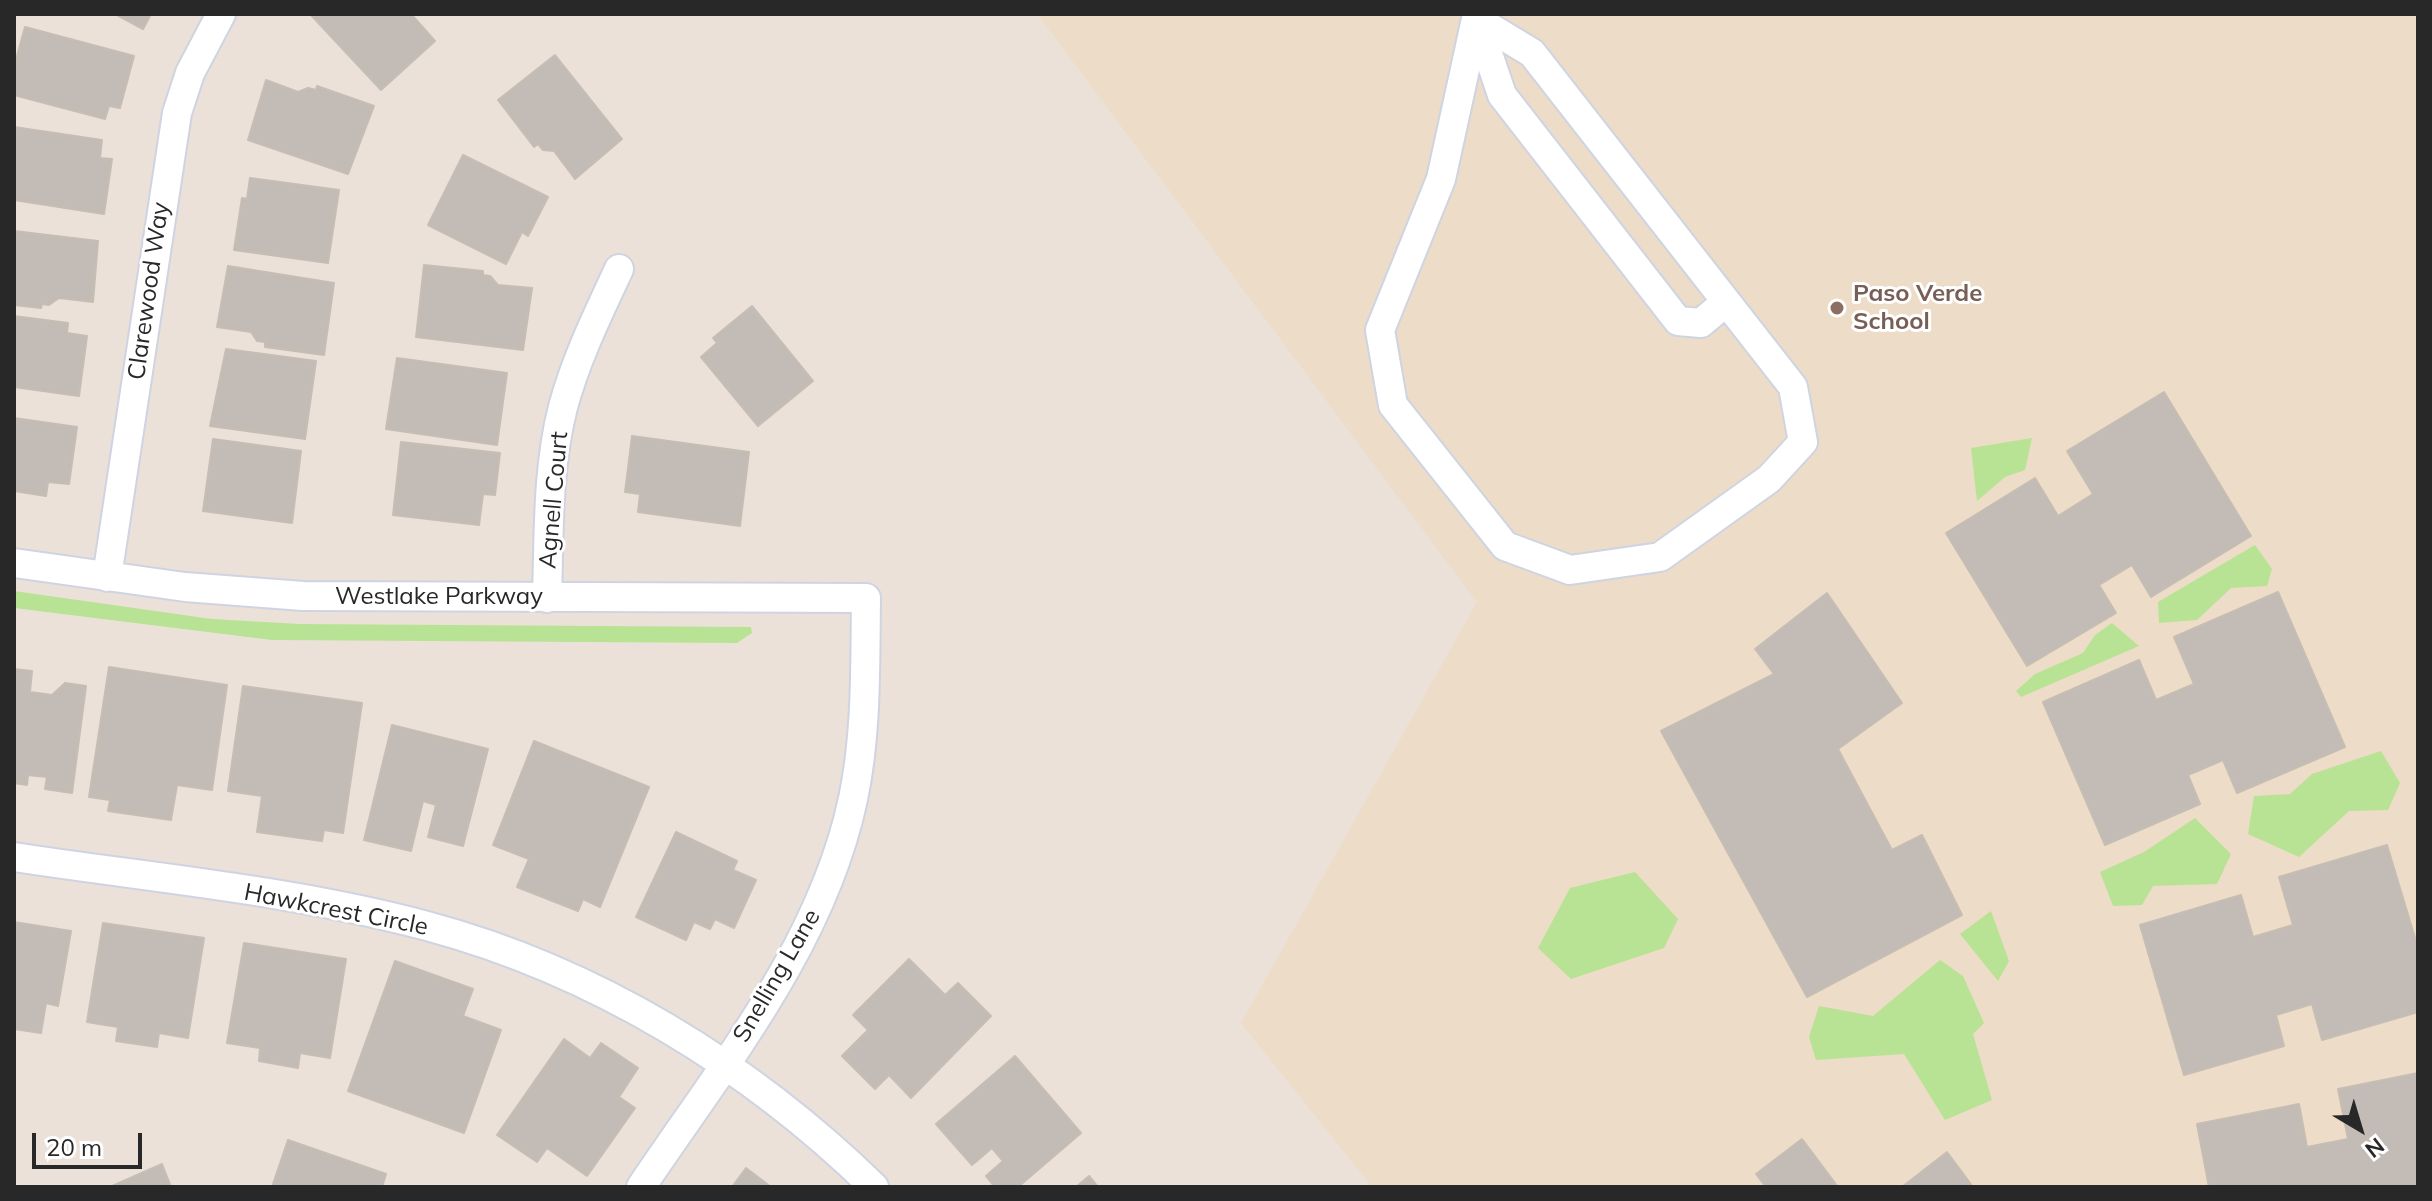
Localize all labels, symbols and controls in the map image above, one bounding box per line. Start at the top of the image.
street label: Clarewood Way [122,200,176,382]
place label: Paso Verde School [1853,280,1982,336]
marker: Paso Verde School [1828,299,1846,317]
street label: Agnell Court [534,430,574,570]
street label: Westlake Parkway [335,583,543,611]
street label: Hawkcrest Circle [242,878,430,942]
street label: Snelling Lane [727,904,827,1048]
north arrow [2320,1089,2400,1169]
scale bar [36,1117,146,1167]
text: 20 m [46,1132,102,1162]
text: N [2360,1132,2390,1164]

